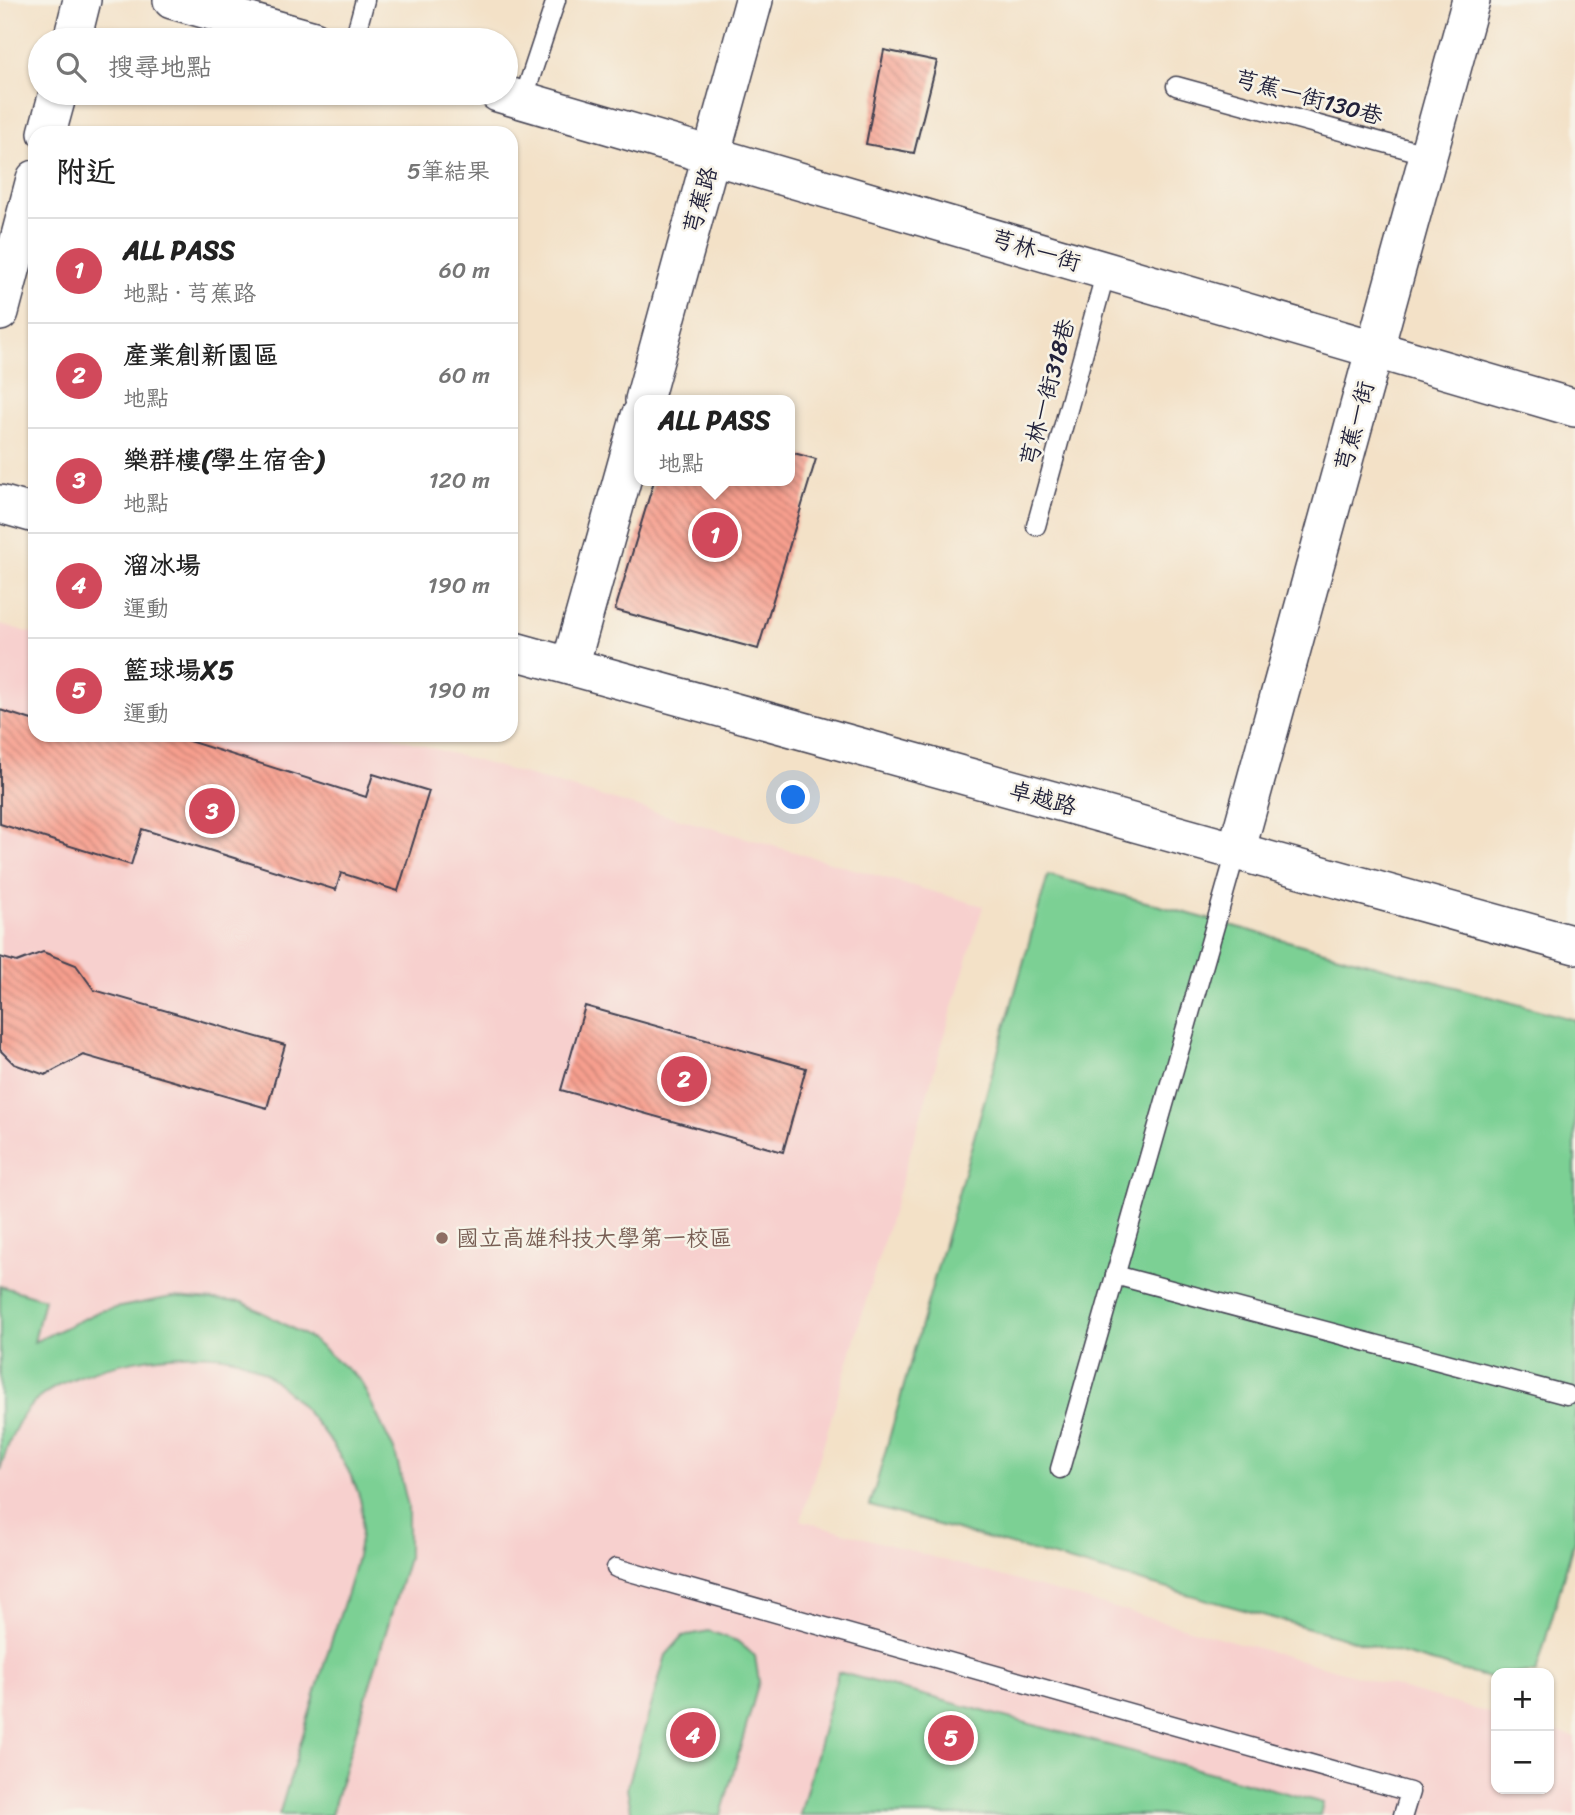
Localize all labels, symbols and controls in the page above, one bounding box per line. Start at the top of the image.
search box [28,28,518,105]
text: 搜尋地點 [108,44,212,90]
icon: search [52,48,90,86]
street label: 芎蕉一街130巷 [1230,58,1389,137]
text: 附近 [56,145,116,199]
text: 5筆結果 [407,151,490,192]
street label: 芎蕉路 [671,161,730,239]
street label: 芎林一街 [986,217,1086,284]
text: ALL PASS [123,227,235,273]
text: 1 [74,250,84,291]
text: 60 m [439,250,490,291]
text: 地點 · 芎蕉路 [123,273,256,314]
street label: 芎林一街318巷 [1008,313,1087,471]
text: 產業創新園區 [123,332,279,378]
text: 2 [72,355,86,396]
text: 60 m [439,355,490,396]
street label: 芎蕉一街 [1323,376,1386,476]
text: 地點 [123,378,169,419]
popup [634,395,795,486]
text: ALL PASS [658,397,771,443]
text: 樂群樓(學生宿舍) [123,437,323,483]
text: 地點 [658,443,704,484]
text: 3 [73,460,85,501]
text: 120 m [429,460,490,501]
text: 地點 [123,483,169,524]
pin: 1 [692,509,738,561]
text: 溜冰場 [123,542,201,588]
text: 4 [72,565,86,606]
text: 190 m [428,565,490,606]
text: 運動 [123,588,169,629]
text: 籃球場X5 [123,647,234,693]
text: 5 [72,670,86,711]
text: 190 m [428,670,490,711]
text: 運動 [123,693,169,734]
street label: 卓越路 [1004,769,1082,828]
your location [776,780,810,814]
pin: 3 [189,785,235,837]
pin: 2 [661,1053,707,1105]
place label: 國立高雄科技大學第一校區 [456,1218,732,1259]
marker: 國立高雄科技大學第一校區 [434,1230,450,1246]
map controls [1491,1668,1554,1794]
button: + [1491,1668,1554,1731]
pin: 4 [670,1709,716,1761]
pin: 5 [928,1712,974,1764]
button: − [1491,1731,1554,1794]

